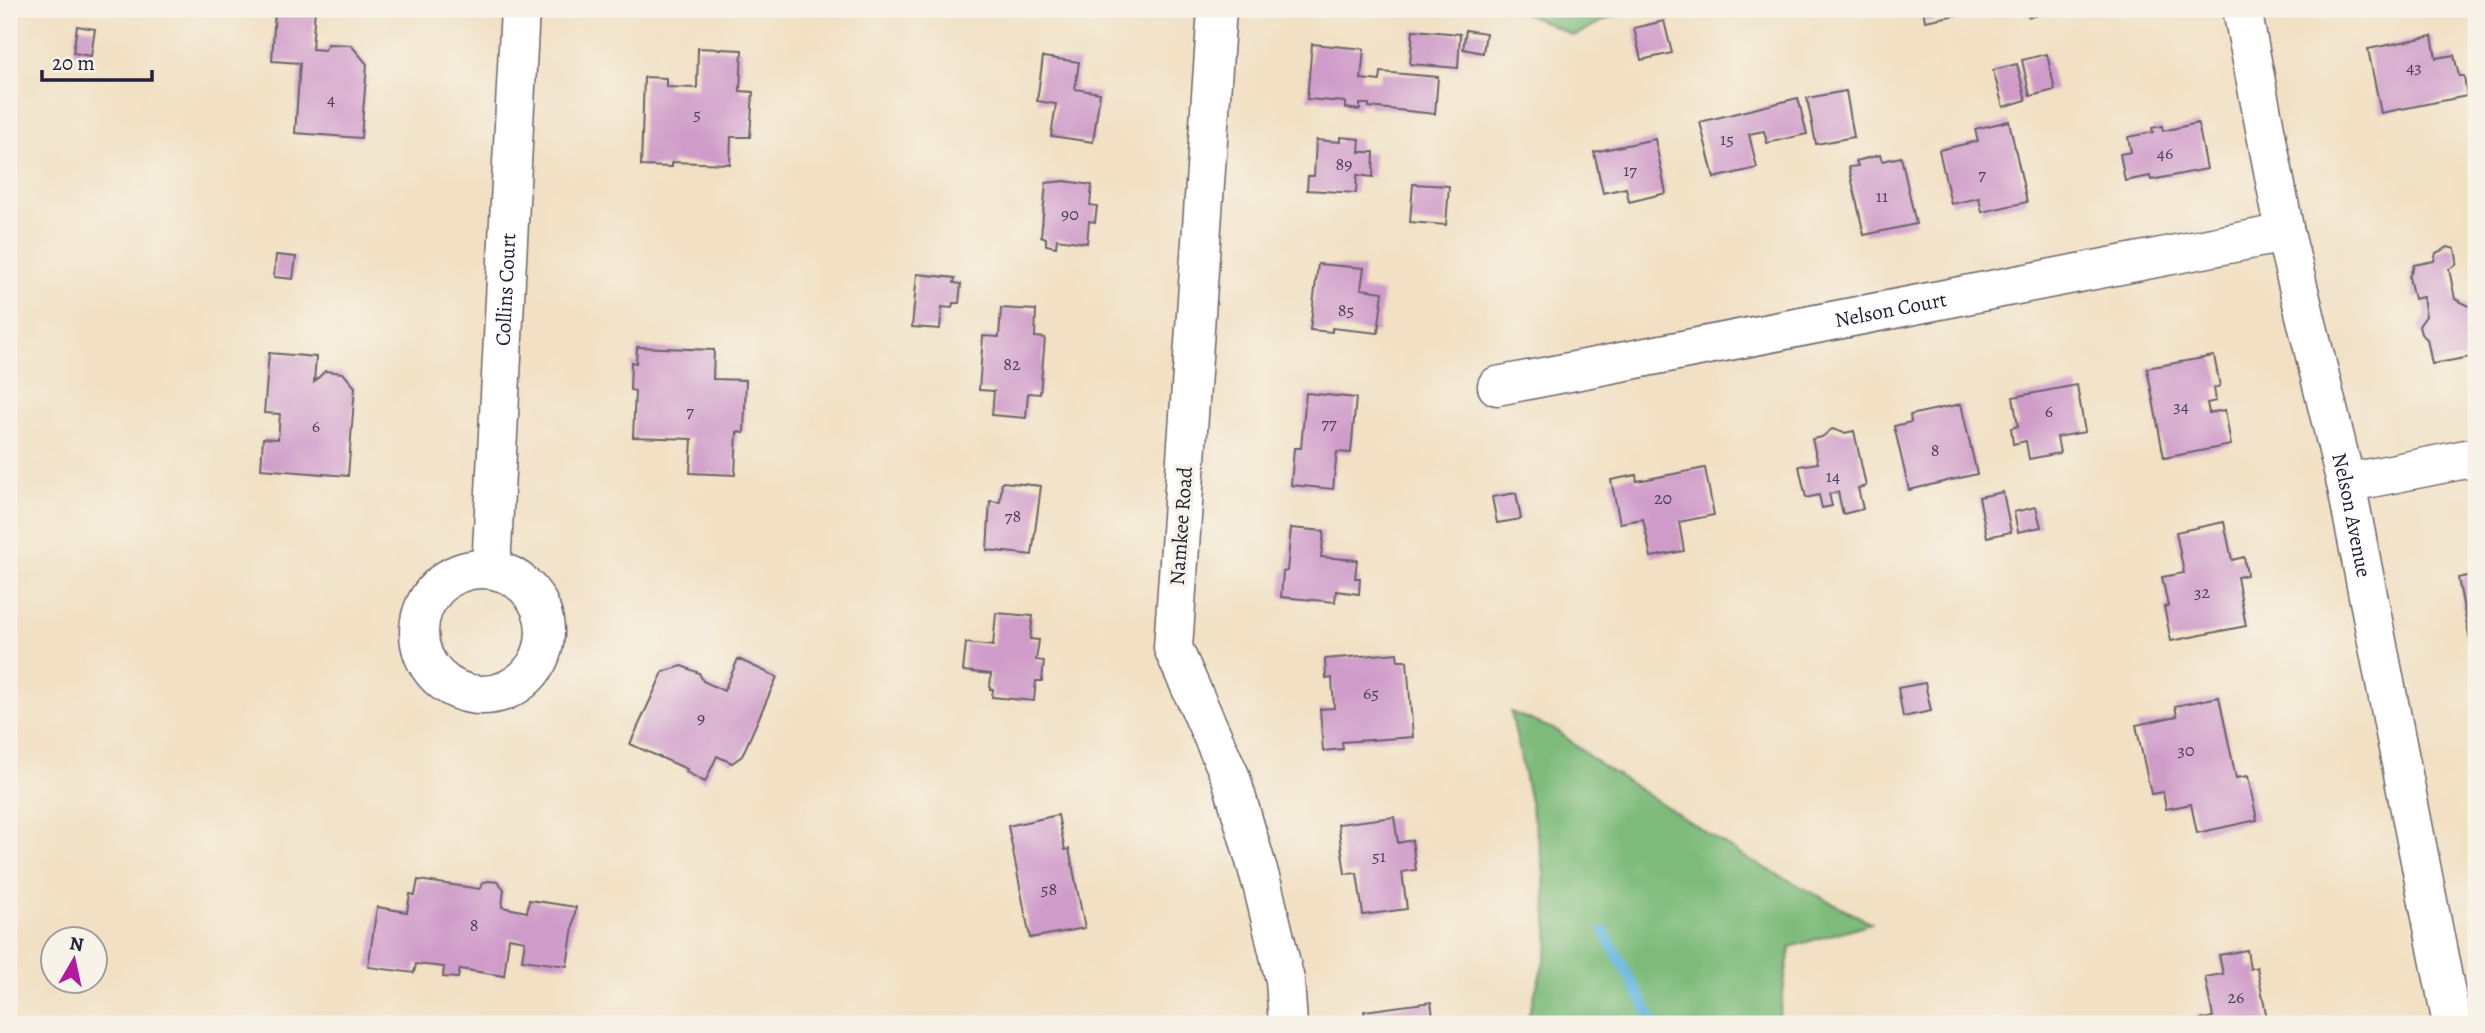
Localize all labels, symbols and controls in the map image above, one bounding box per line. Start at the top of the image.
scale bar [42,38,152,82]
text: 20 m [52,49,95,77]
house number: 43 [2406,55,2422,79]
house number: 4 [327,87,335,111]
house number: 5 [693,102,701,126]
house number: 15 [1720,127,1734,151]
house number: 46 [2157,141,2173,165]
house number: 89 [1336,152,1352,176]
house number: 17 [1623,158,1637,182]
house number: 7 [1978,162,1986,186]
house number: 11 [1876,184,1888,208]
house number: 90 [1061,202,1079,226]
street label: Collins Court [489,232,522,347]
street label: Nelson Court [1832,285,1949,334]
house number: 85 [1338,298,1354,322]
house number: 82 [1003,352,1021,376]
house number: 34 [2173,394,2189,418]
house number: 7 [686,399,694,423]
house number: 6 [2045,399,2053,423]
house number: 77 [1321,411,1337,435]
house number: 6 [312,414,320,438]
house number: 8 [1931,438,1939,462]
street label: Nelson Avenue [2325,450,2378,580]
house number: 14 [1826,464,1840,488]
street label: Namkee Road [1163,465,1199,586]
house number: 20 [1654,486,1672,510]
house number: 78 [1005,504,1021,528]
house number: 32 [2194,580,2210,604]
house number: 65 [1363,681,1379,705]
house number: 9 [697,706,705,730]
house number: 30 [2177,738,2195,762]
house number: 51 [1372,844,1386,868]
house number: 58 [1041,877,1057,901]
house number: 8 [470,913,478,937]
north arrow [38,925,108,995]
text: N [68,930,86,958]
house number: 26 [2228,985,2244,1009]

